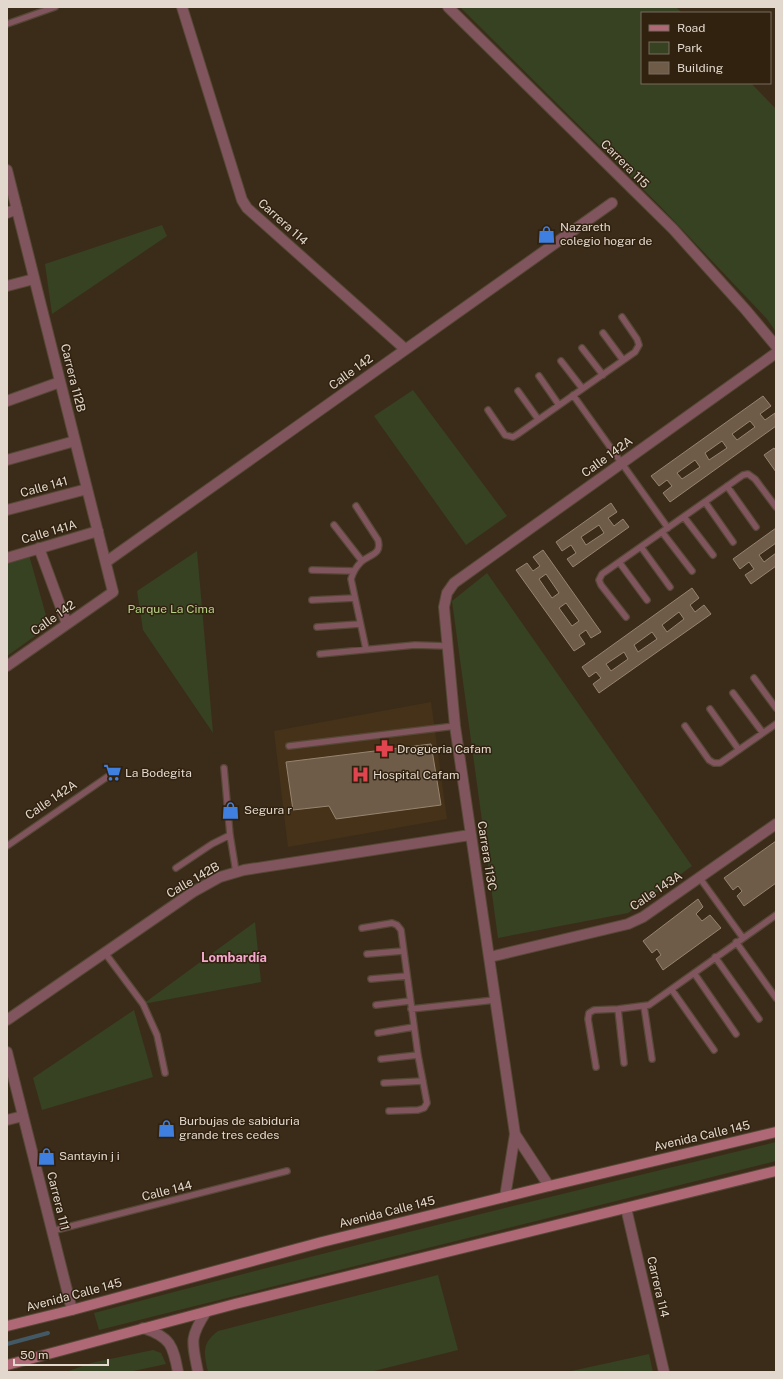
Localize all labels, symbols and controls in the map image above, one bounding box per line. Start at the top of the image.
legend [641,12,771,84]
text: Road [677,21,705,35]
text: Park [677,41,703,55]
text: Building [677,61,723,75]
street label: Carrera 115 [598,137,652,191]
street label: Carrera 114 [255,196,311,248]
place label: Nazareth colegio hogar de [560,220,653,248]
shop icon: Nazareth colegio hogar de [537,224,557,244]
street label: Carrera 112B [58,342,88,414]
street label: Calle 142 [326,351,376,393]
street label: Calle 142A [579,434,636,480]
street label: Calle 141 [19,474,69,500]
street label: Calle 141A [20,517,79,547]
street label: Calle 142 [28,598,78,638]
park label: Parque La Cima [127,602,215,616]
pharmacy icon: Drogueria Cafam [374,739,394,759]
place label: Drogueria Cafam [397,742,491,756]
supermarket icon: La Bodegita [102,763,122,783]
hospital icon: Hospital Cafam [350,765,370,785]
place label: La Bodegita [125,766,192,780]
place label: Hospital Cafam [373,768,459,782]
street label: Calle 142A [22,777,80,822]
shop icon: Segura r [221,800,241,820]
place label: Segura r [244,803,292,817]
street label: Carrera 113C [475,820,499,892]
street label: Calle 142B [164,859,222,901]
street label: Calle 143A [627,868,685,914]
district label: Lombardía [201,950,267,965]
place label: Burbujas de sabiduria grande tres cedes [179,1114,300,1142]
shop icon: Burbujas de sabiduria grande tres cedes [156,1118,176,1138]
street label: Avenida Calle 145 [652,1118,752,1154]
shop icon: Santayin j i [36,1146,56,1166]
place label: Santayin j i [59,1149,120,1163]
street label: Carrera 111 [44,1170,72,1232]
street label: Calle 144 [140,1178,194,1204]
street label: Avenida Calle 145 [338,1193,437,1231]
street label: Carrera 114 [644,1255,672,1319]
street label: Avenida Calle 145 [25,1275,124,1314]
scale bar [14,1341,108,1367]
text: 50 m [20,1348,48,1362]

